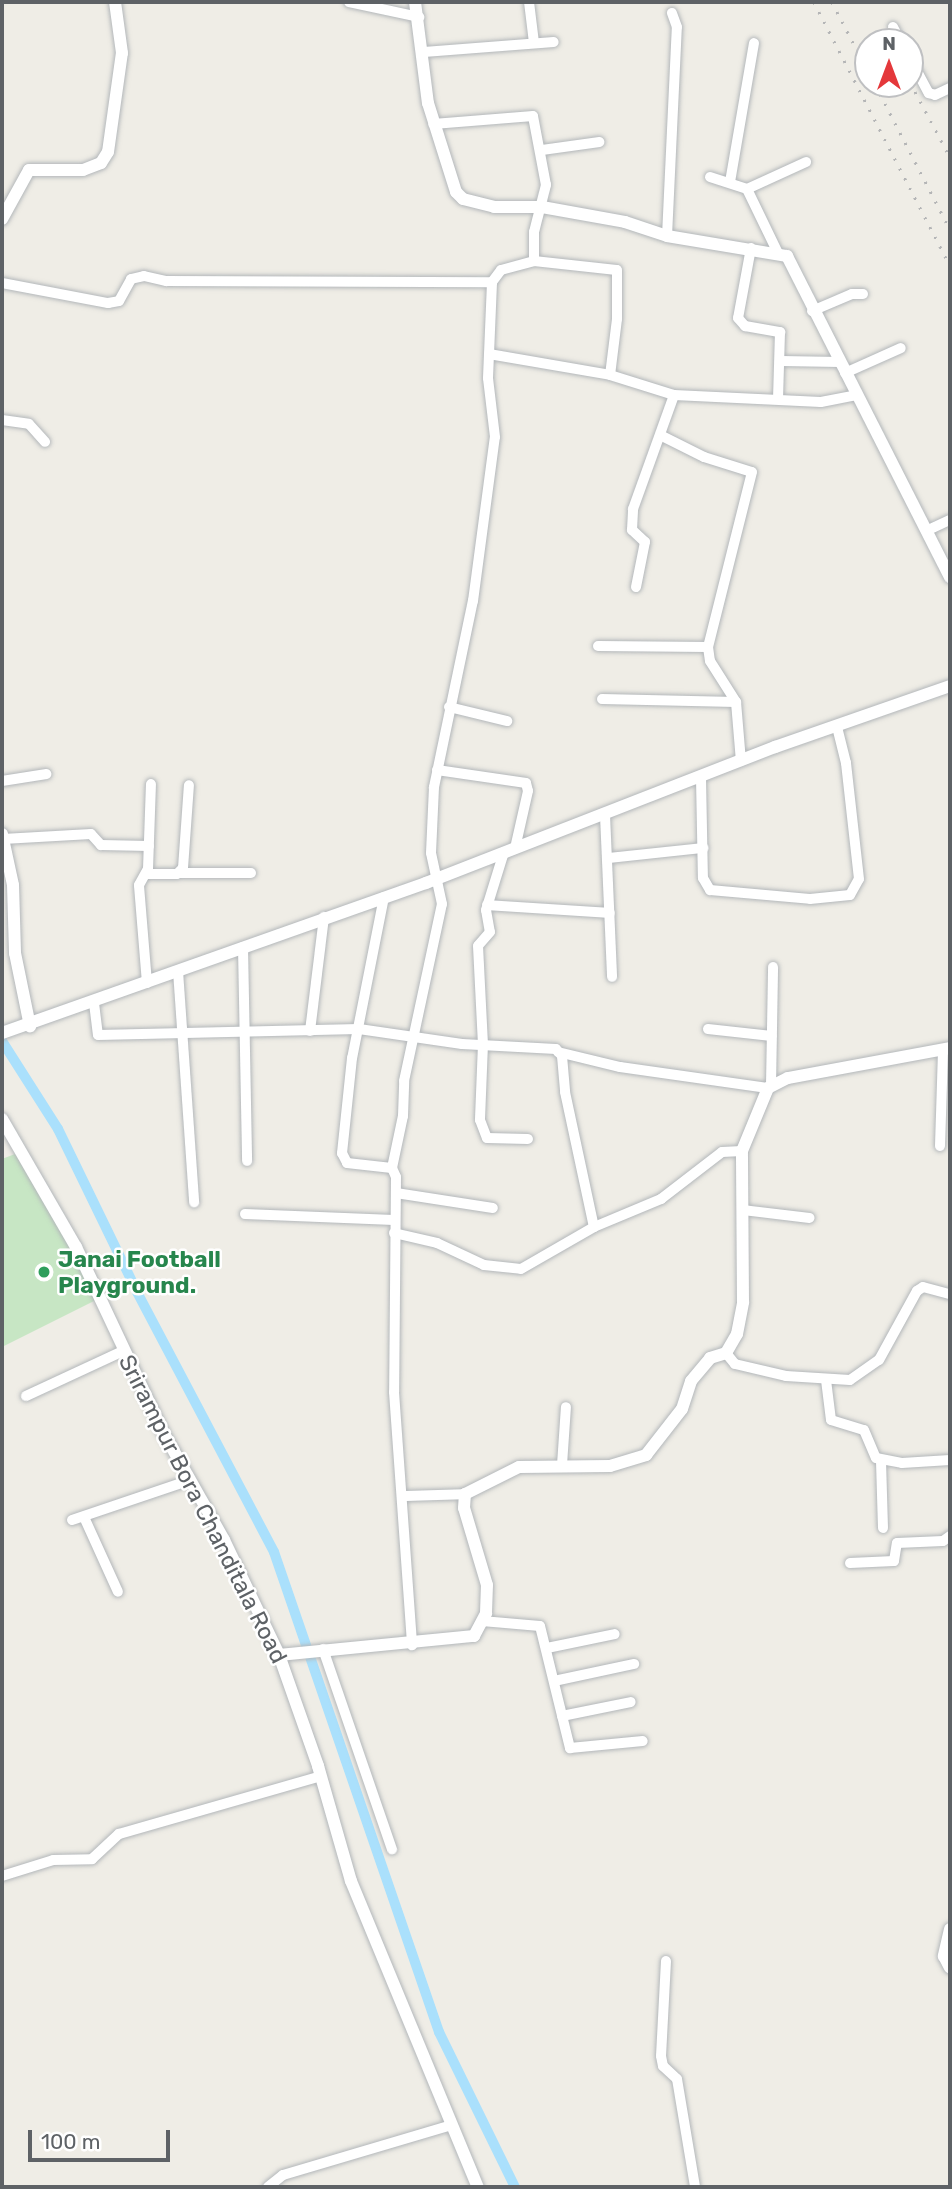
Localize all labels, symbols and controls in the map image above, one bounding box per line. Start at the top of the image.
north arrow [854,28,924,98]
text: N [882,32,896,55]
place label: Janai Football Playground. [58,1245,221,1299]
marker: Janai Football Playground. [36,1264,52,1280]
street label: Srirampur Bora Chanditala Road [113,1350,293,1668]
scale bar [32,2116,173,2160]
text: 100 m [41,2129,100,2154]

